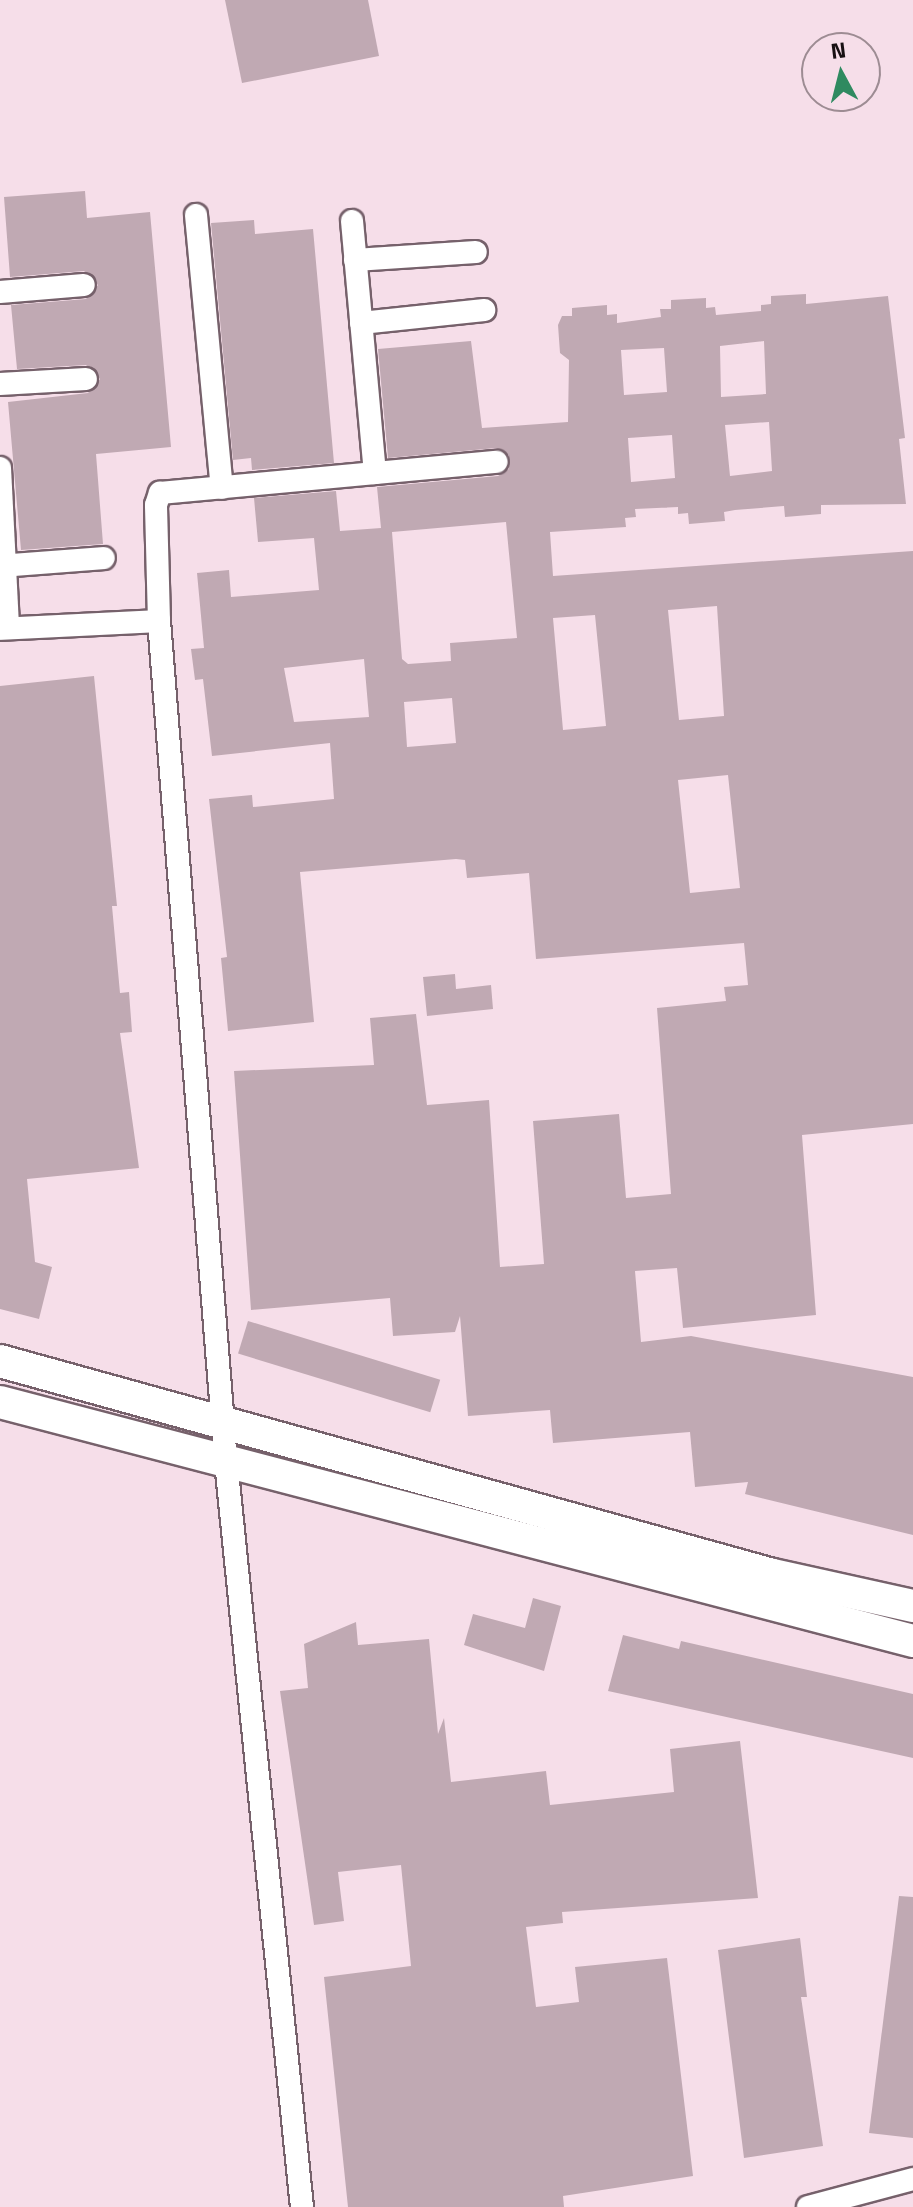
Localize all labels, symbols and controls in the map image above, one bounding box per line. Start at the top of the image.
north arrow [801,32,881,112]
text: N [829,32,848,68]

